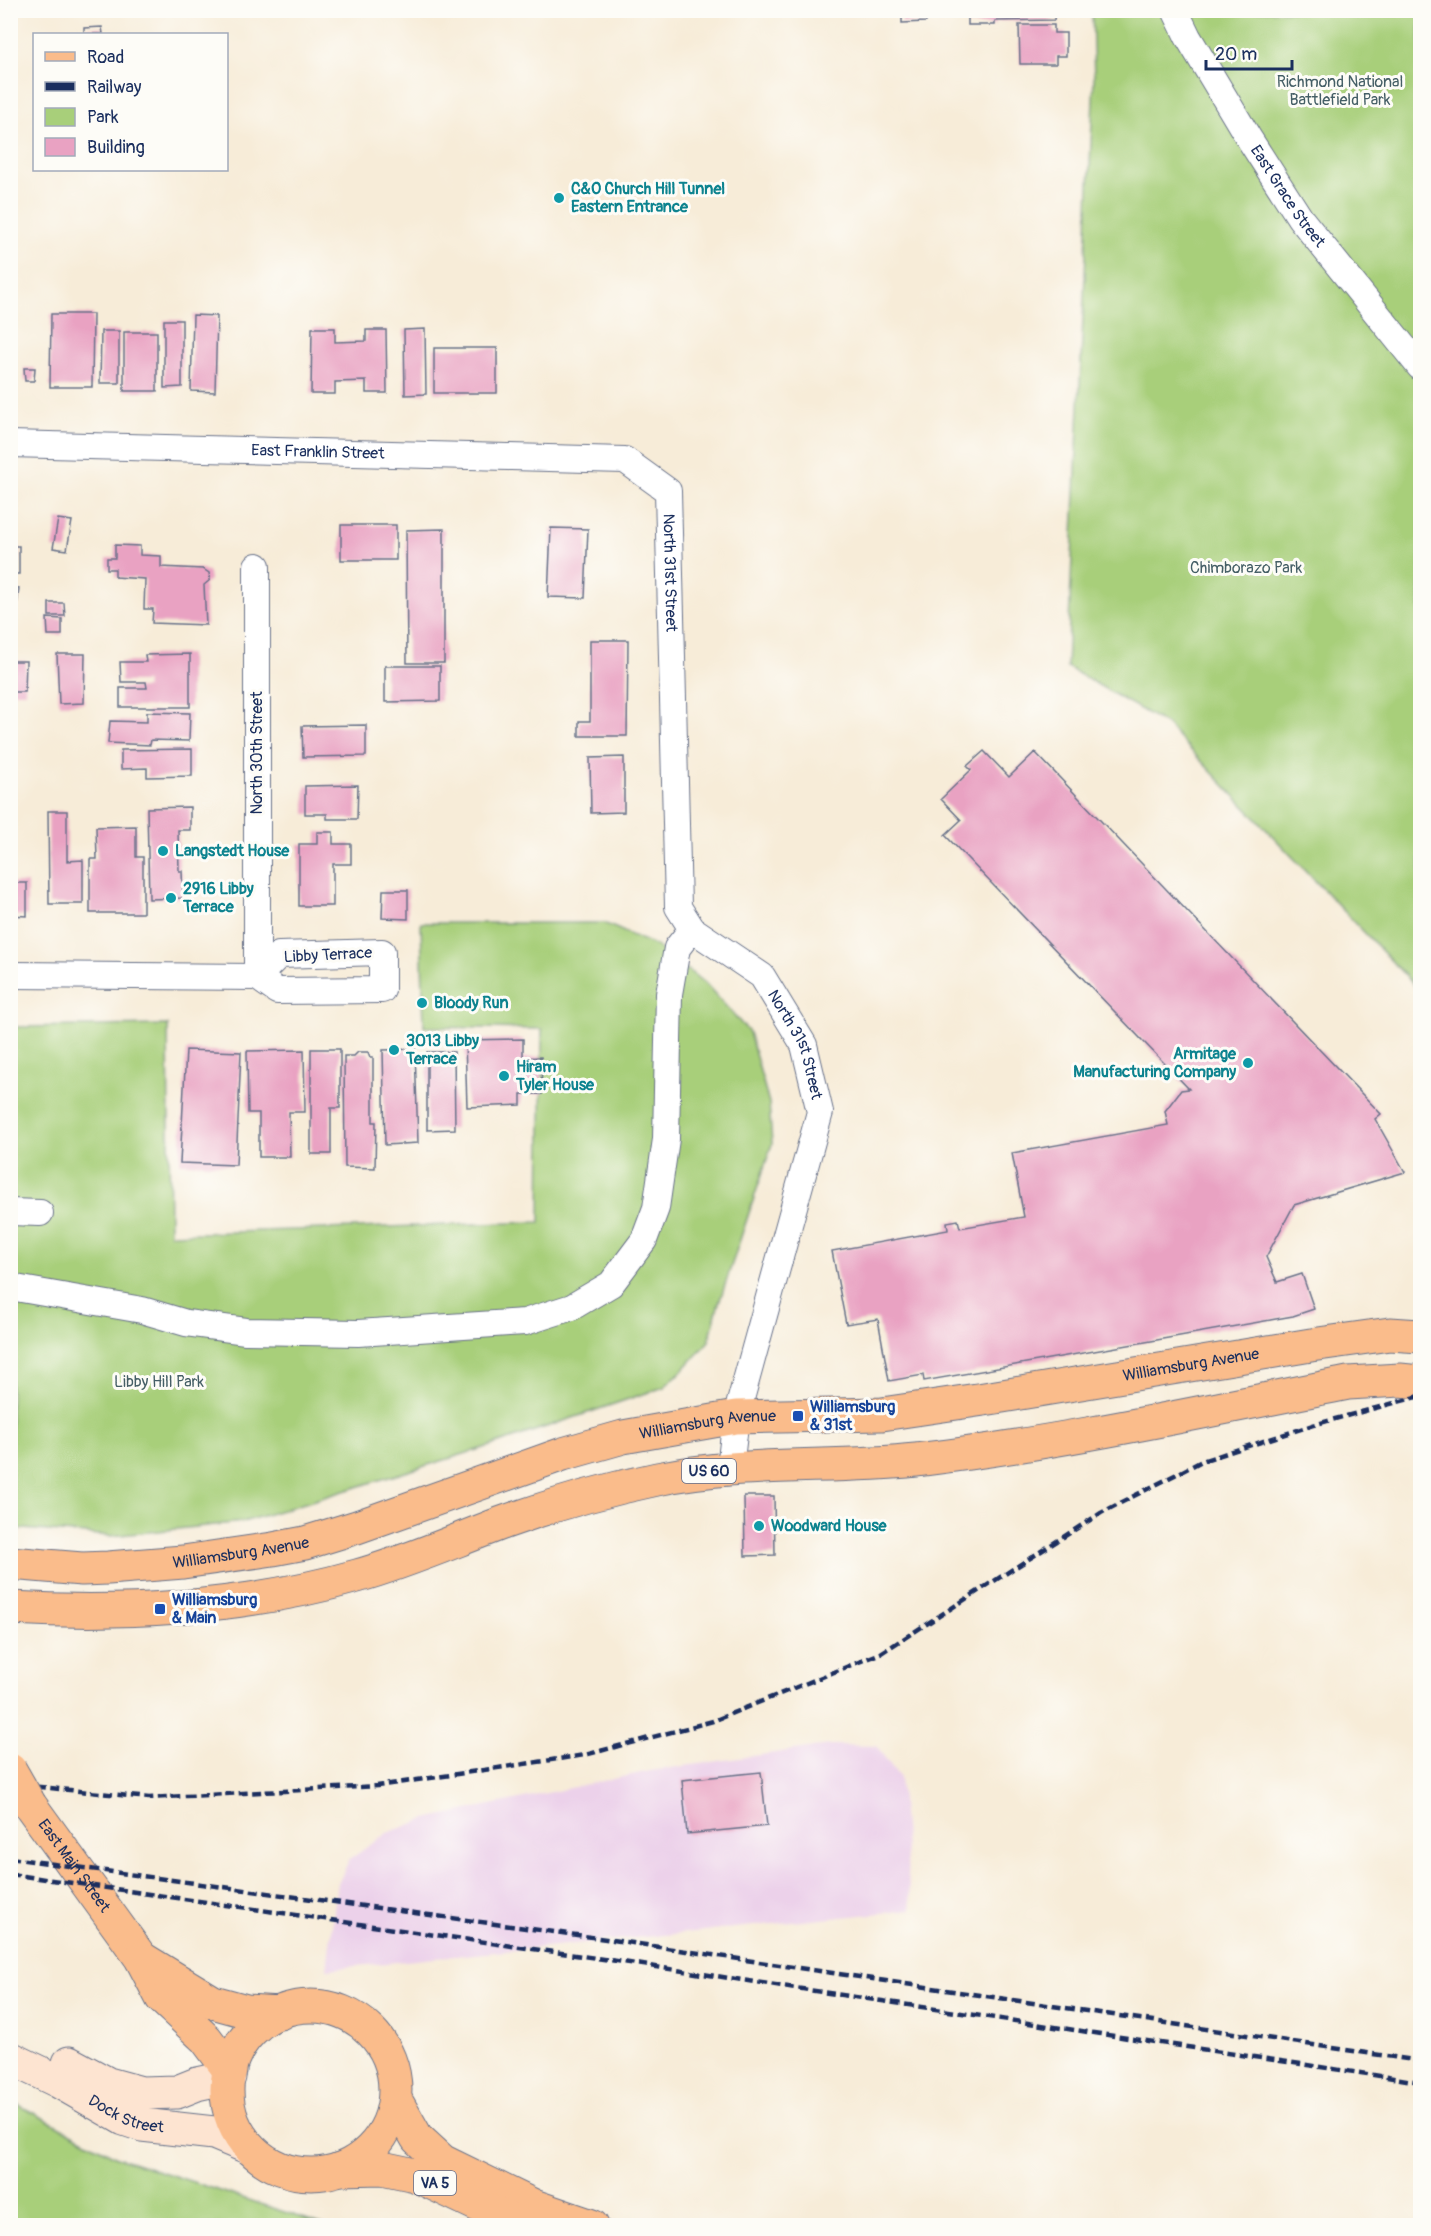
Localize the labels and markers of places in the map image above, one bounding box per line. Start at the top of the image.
place label: C&O Church Hill Tunnel Eastern Entrance [571,179,725,217]
marker: C&O Church Hill Tunnel Eastern Entrance [552,191,566,205]
place label: Langstedt House [175,841,290,861]
marker: Langstedt House [156,844,170,858]
place label: 2916 Libby Terrace [182,879,254,917]
marker: 2916 Libby Terrace [164,891,178,905]
place label: Bloody Run [434,993,509,1013]
marker: Bloody Run [415,996,429,1010]
place label: 3013 Libby Terrace [405,1031,479,1069]
marker: 3013 Libby Terrace [387,1043,401,1057]
place label: Armitage Manufacturing Company [1073,1044,1237,1082]
marker: Armitage Manufacturing Company [1241,1056,1255,1070]
place label: Hiram Tyler House [515,1057,595,1095]
marker: Hiram Tyler House [497,1069,511,1083]
place label: Williamsburg & 31st [810,1397,895,1435]
marker: Williamsburg & 31st [791,1409,805,1423]
place label: Woodward House [771,1516,888,1536]
marker: Woodward House [752,1519,766,1533]
place label: Williamsburg & Main [172,1590,257,1628]
marker: Williamsburg & Main [153,1602,167,1616]

